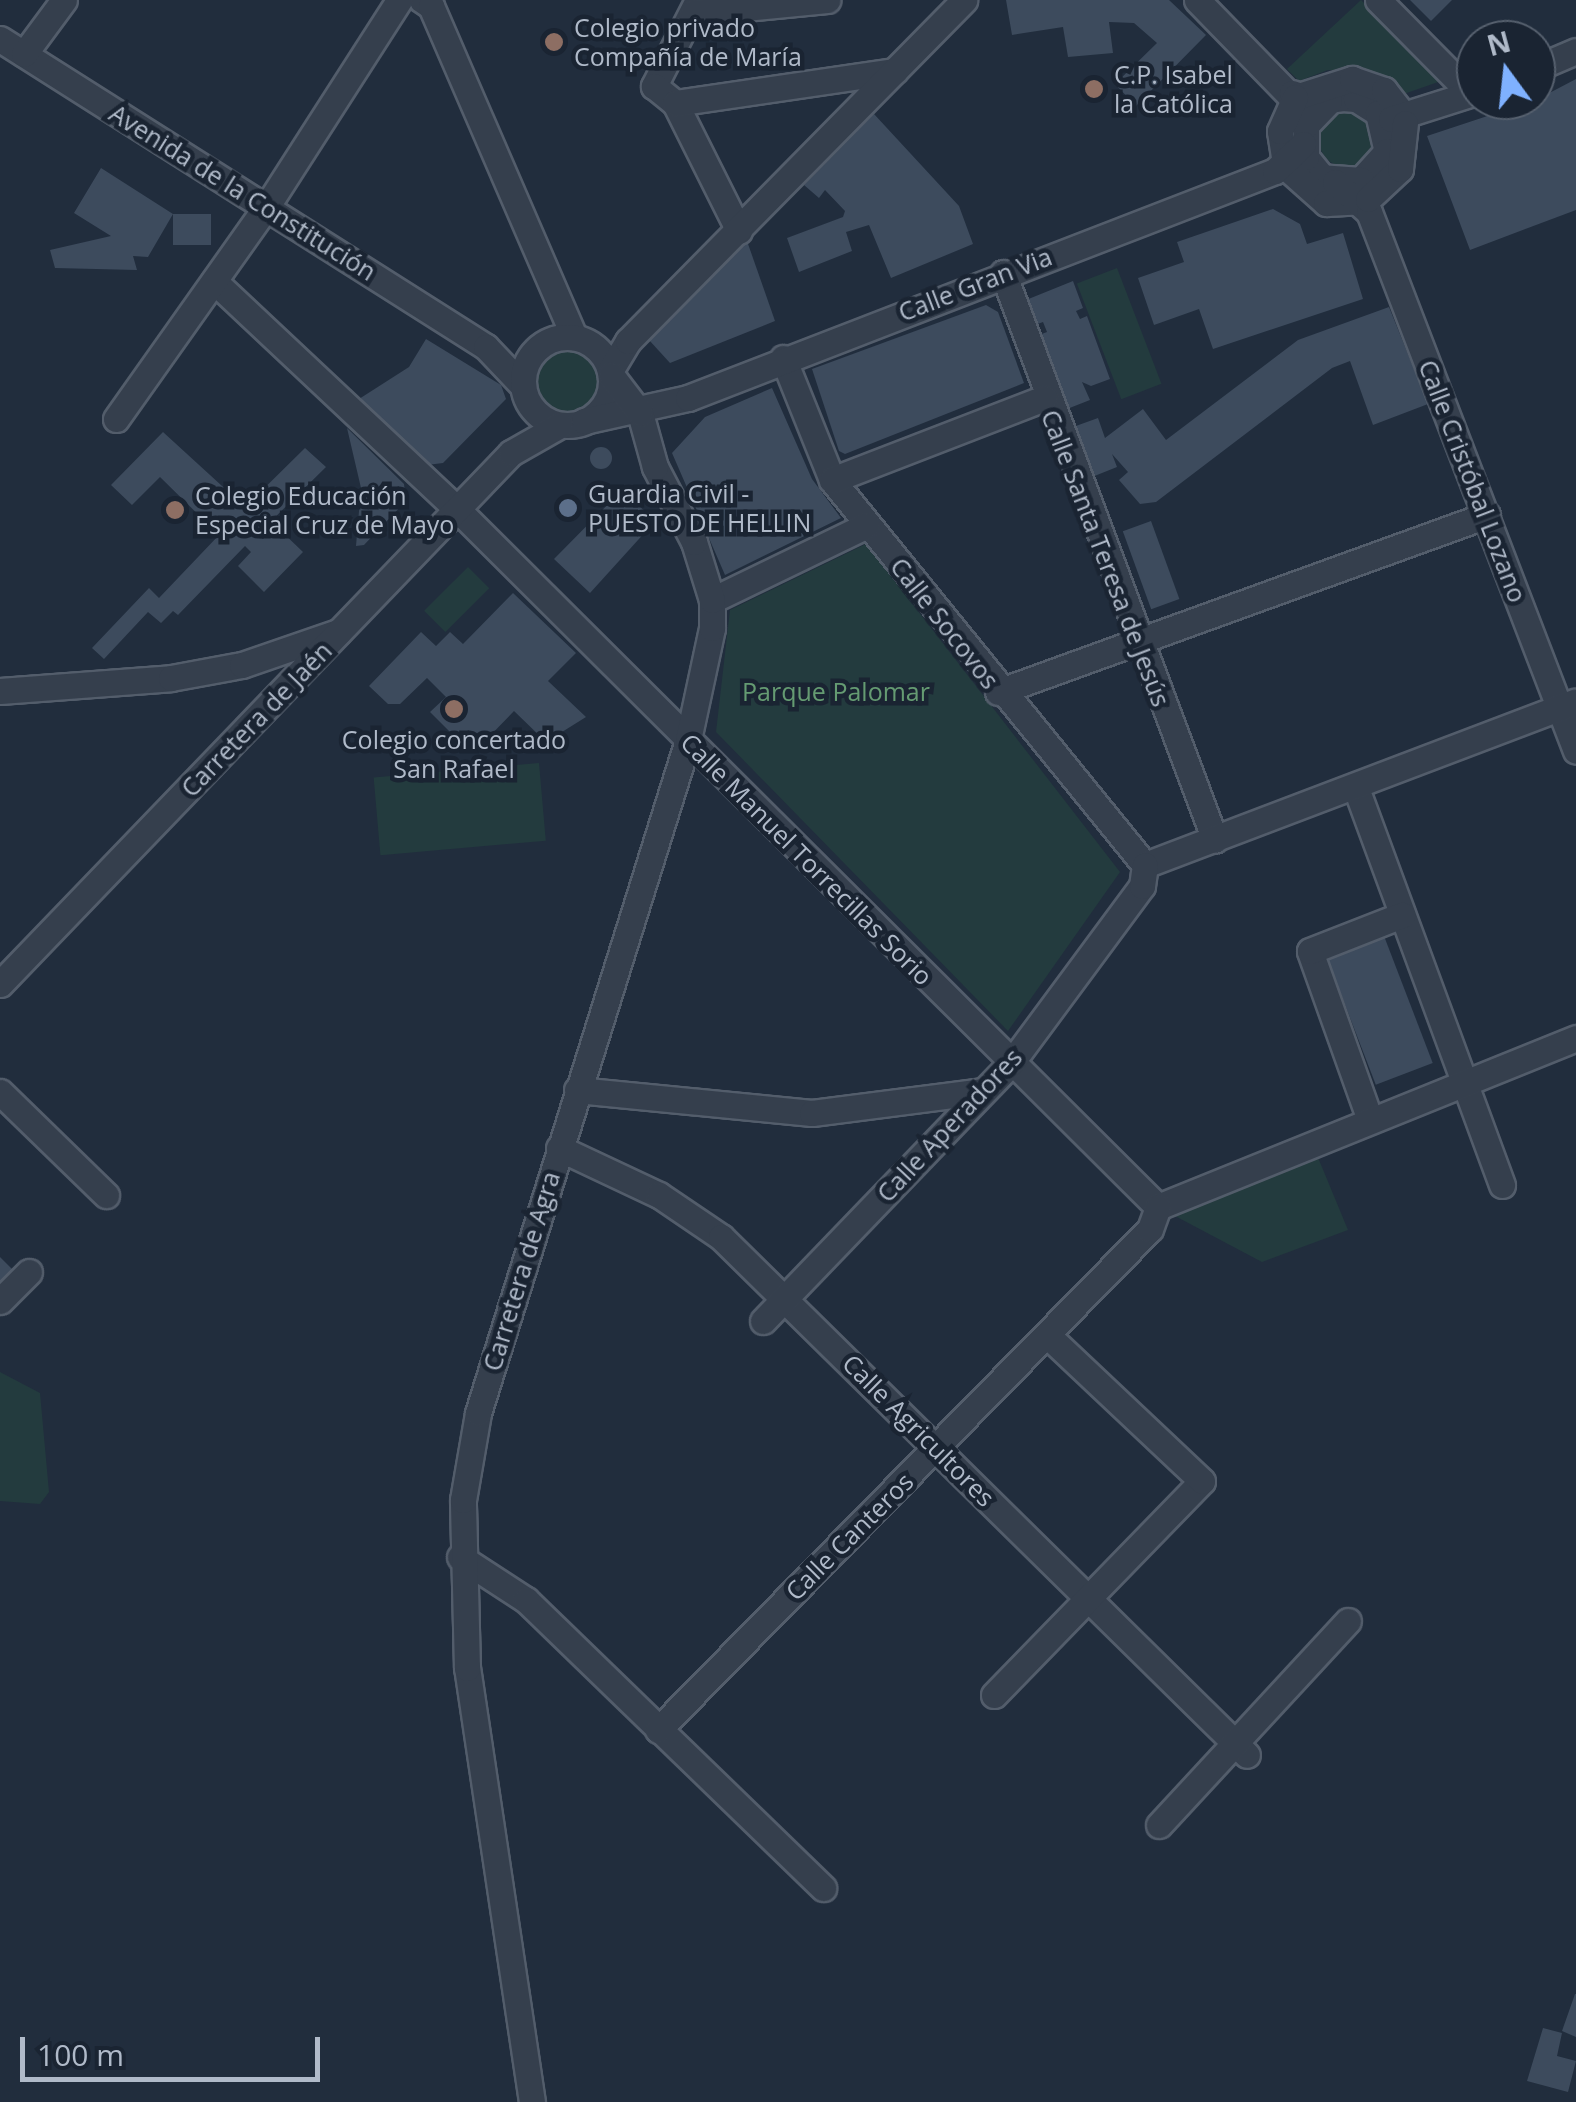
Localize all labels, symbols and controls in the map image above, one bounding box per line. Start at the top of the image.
place label: Colegio privado Compañía de María [574,13,802,72]
north arrow [1456,20,1556,120]
text: N [1483,22,1515,64]
marker: Colegio privado Compañía de María [543,31,565,53]
place label: C.P. Isabel la Católica [1114,60,1233,119]
marker: C.P. Isabel la Católica [1083,78,1105,100]
street label: Avenida de la Constitución [104,98,382,286]
street label: Calle Gran Via [894,241,1056,327]
street label: Calle Cristóbal Lozano [1413,356,1533,606]
street label: Calle Santa Teresa de Jesús [1036,406,1176,710]
place label: Guardia Civil - PUESTO DE HELLIN [588,479,811,538]
place label: Colegio Educación Especial Cruz de Mayo [195,481,454,540]
marker: Guardia Civil - PUESTO DE HELLIN [557,497,579,519]
marker: Colegio Educación Especial Cruz de Mayo [164,499,186,521]
street label: Calle Socovos [885,552,1005,694]
street label: Carretera de Jaén [175,635,337,803]
park label: Parque Palomar [742,676,930,706]
marker: Colegio concertado San Rafael [443,698,465,720]
place label: Colegio concertado San Rafael [342,725,566,784]
street label: Calle Manuel Torrecillas Sorio [675,727,939,991]
street label: Calle Aperadores [870,1042,1028,1208]
street label: Carretera de Agra [476,1168,566,1374]
street label: Calle Agricultores [837,1348,1001,1512]
street label: Calle Canteros [779,1466,919,1606]
scale bar [25,2017,325,2079]
text: 100 m [37,2034,124,2075]

